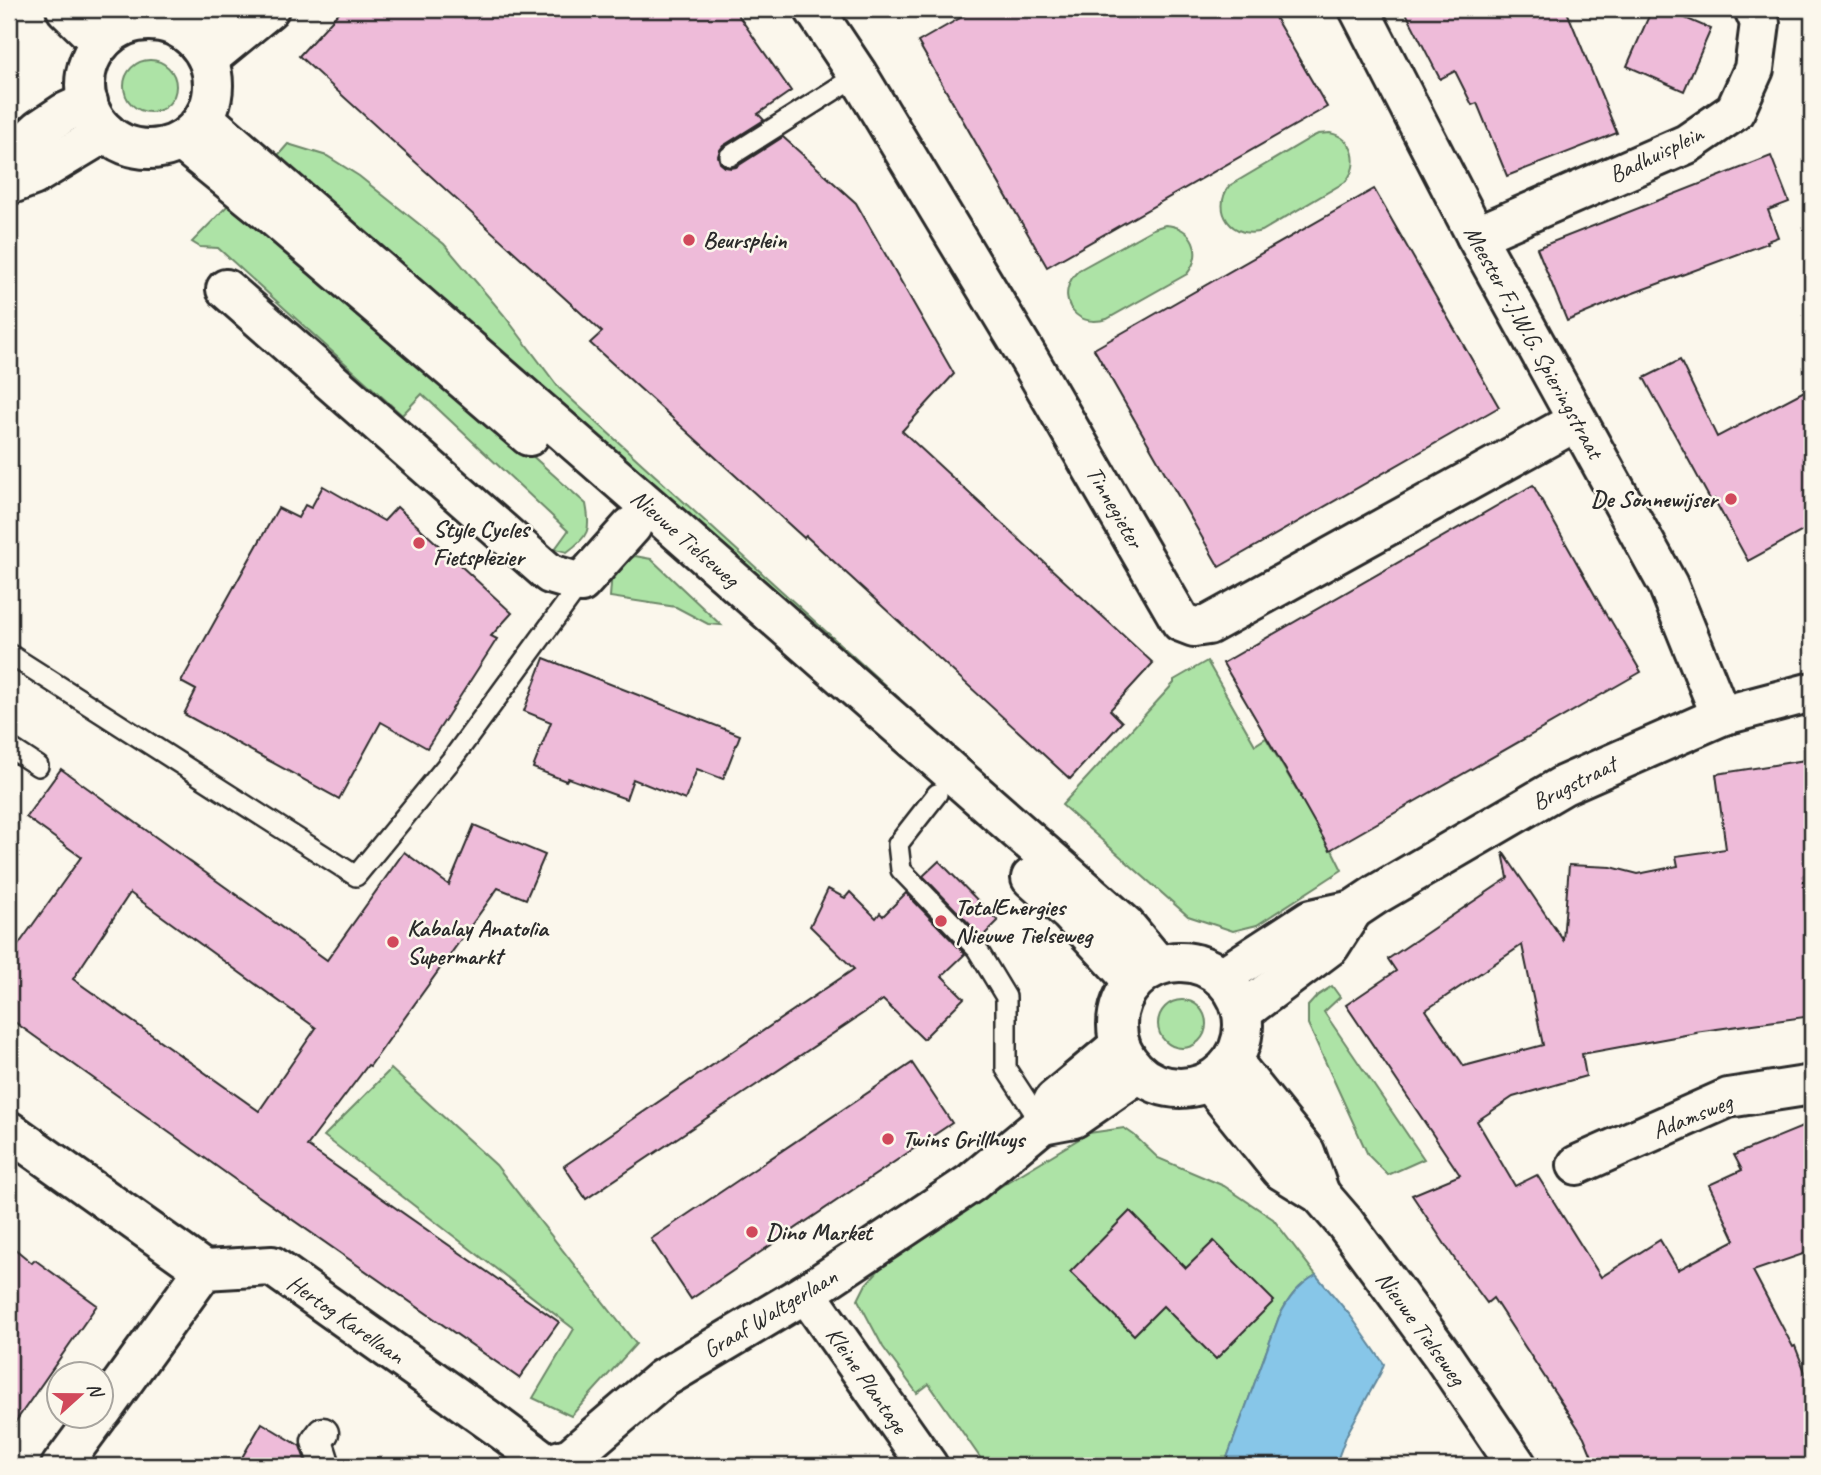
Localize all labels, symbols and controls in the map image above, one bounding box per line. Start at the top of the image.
street label: Badhuisplein [1604,118,1709,190]
street label: Meester F.J.W.G. Spieringstraat [1457,220,1611,465]
place label: Beursplein [703,225,788,255]
marker: Beursplein [681,232,697,248]
street label: Tinnegieter [1079,460,1152,556]
street label: Nieuwe Tielseweg [625,483,747,595]
place label: De Sonnewijser [1591,484,1719,514]
marker: De Sonnewijser [1723,491,1739,507]
place label: Style Cycles Fietsplezier [433,514,531,572]
marker: Style Cycles Fietsplezier [411,535,427,551]
street label: Brugstraat [1527,748,1624,817]
place label: TotalEnergies Nieuwe Tielseweg [955,892,1094,950]
place label: Kabalay Anatolia Supermarkt [407,913,550,971]
marker: TotalEnergies Nieuwe Tielseweg [933,913,949,929]
marker: Kabalay Anatolia Supermarkt [385,934,401,950]
street label: Adamsweg [1648,1086,1739,1146]
place label: Twins Grillhuys [902,1124,1027,1154]
marker: Twins Grillhuys [880,1131,896,1147]
place label: Dino Market [766,1217,875,1247]
marker: Dino Market [744,1224,760,1240]
street label: Graaf Waltgerlaan [697,1261,843,1365]
street label: Nieuwe Tielseweg [1369,1265,1474,1393]
street label: Hertog Karellaan [282,1268,411,1371]
street label: Kleine Plantage [819,1321,916,1441]
north arrow [46,1360,116,1430]
text: N [82,1379,109,1402]

